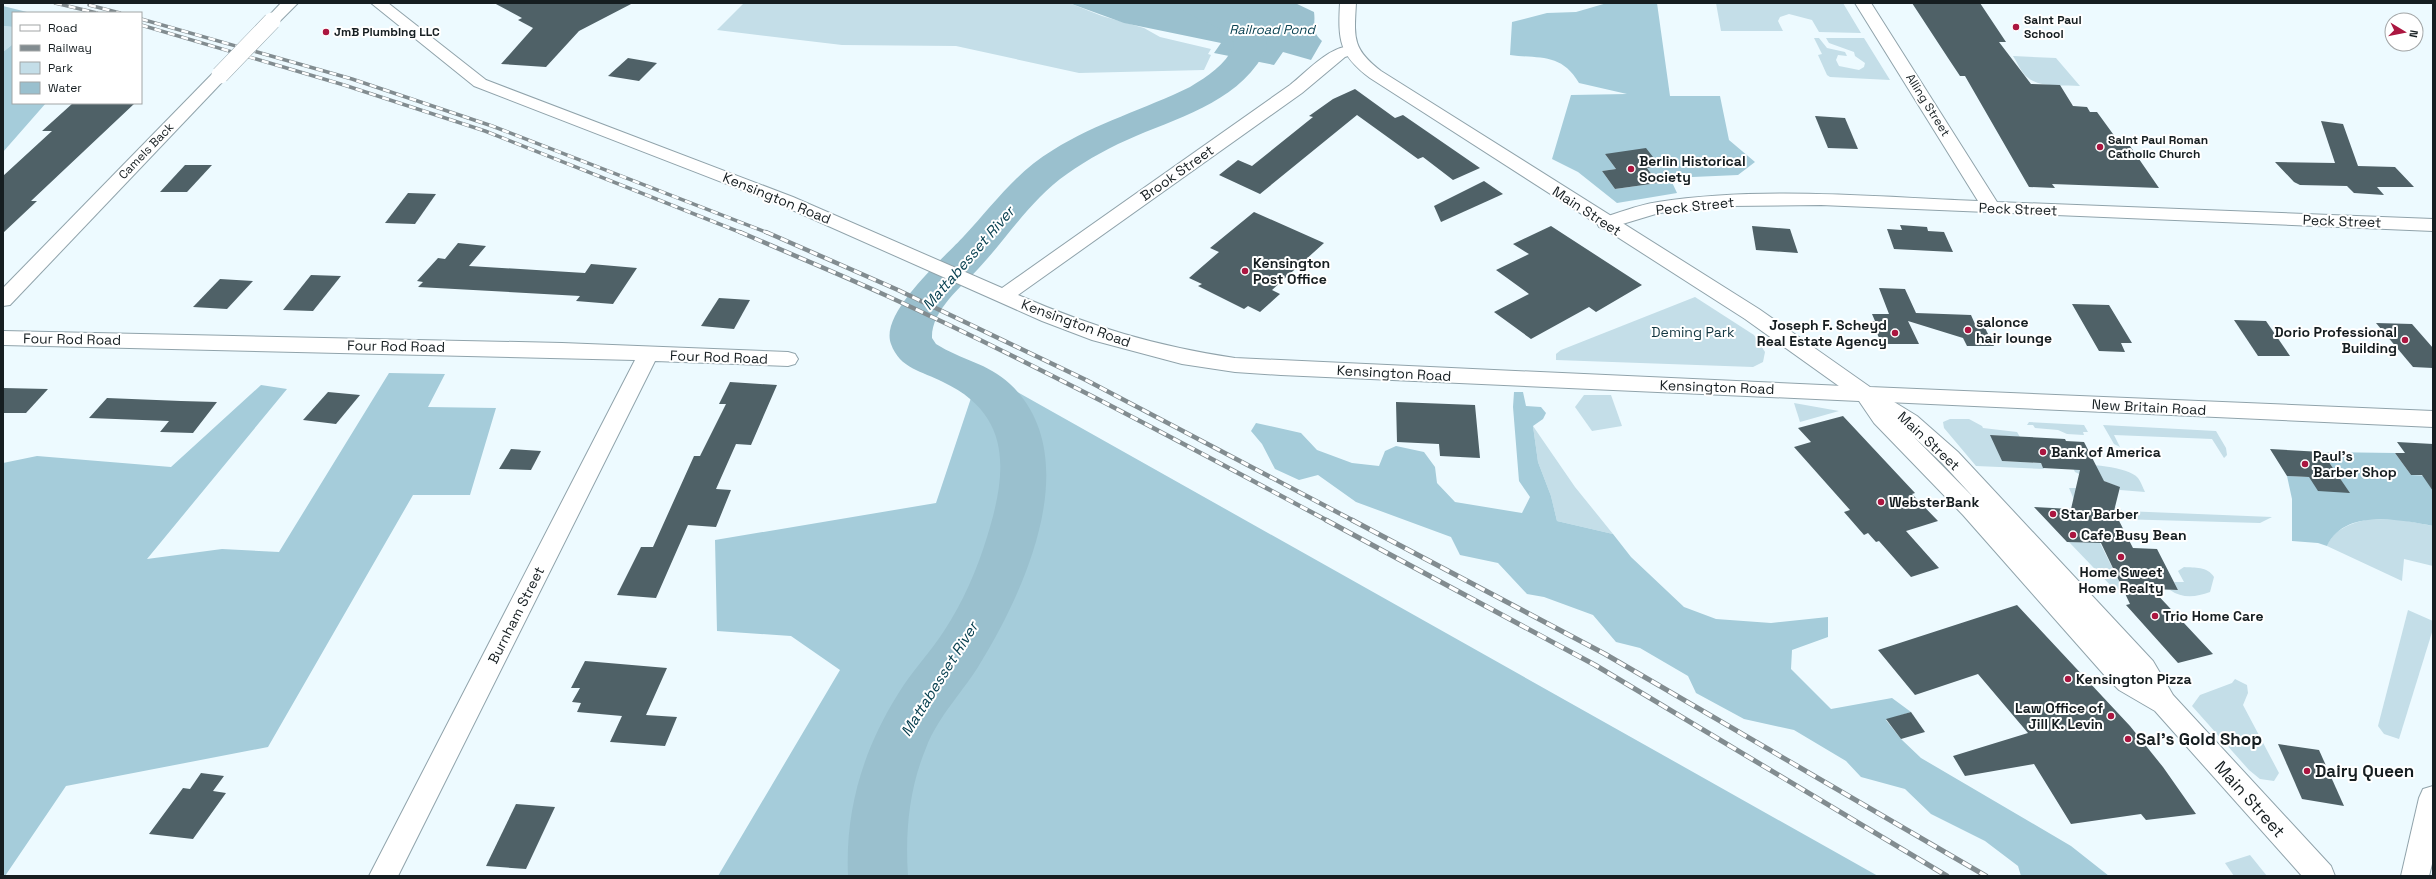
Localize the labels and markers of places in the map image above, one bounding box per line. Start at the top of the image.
place label: Saint Paul School [2024,12,2082,42]
marker: Saint Paul School [2011,22,2021,32]
place label: JmB Plumbing LLC [334,24,440,40]
marker: JmB Plumbing LLC [321,27,331,37]
place label: Saint Paul Roman Catholic Church [2108,132,2208,162]
marker: Saint Paul Roman Catholic Church [2095,142,2105,152]
place label: Berlin Historical Society [1639,152,1746,186]
marker: Berlin Historical Society [1626,164,1636,174]
place label: Kensington Post Office [1253,254,1330,288]
marker: Kensington Post Office [1240,266,1250,276]
place label: salonce hair lounge [1976,313,2052,347]
place label: Joseph F. Scheyd Real Estate Agency [1757,316,1887,350]
place label: Dorio Professional Building [2274,323,2397,357]
marker: salonce hair lounge [1963,325,1973,335]
marker: Joseph F. Scheyd Real Estate Agency [1890,328,1900,338]
marker: Dorio Professional Building [2400,335,2410,345]
place label: Bank of America [2051,443,2161,461]
marker: Bank of America [2038,447,2048,457]
place label: Paul's Barber Shop [2313,447,2397,481]
marker: Paul's Barber Shop [2300,459,2310,469]
place label: WebsterBank [1889,493,1979,511]
marker: WebsterBank [1876,497,1886,507]
place label: Star Barber [2061,505,2139,523]
marker: Star Barber [2048,509,2058,519]
place label: Cafe Busy Bean [2081,526,2187,544]
marker: Cafe Busy Bean [2068,530,2078,540]
marker: Home Sweet Home Realty [2116,552,2126,562]
place label: Home Sweet Home Realty [2078,563,2164,597]
place label: Trio Home Care [2163,607,2264,625]
marker: Trio Home Care [2150,611,2160,621]
place label: Kensington Pizza [2076,670,2192,688]
marker: Kensington Pizza [2063,674,2073,684]
place label: Law Office of Jill K. Levin [2015,699,2103,733]
marker: Law Office of Jill K. Levin [2106,711,2116,721]
place label: Sal's Gold Shop [2136,728,2262,750]
marker: Sal's Gold Shop [2123,734,2133,744]
place label: Dairy Queen [2315,760,2414,782]
marker: Dairy Queen [2302,766,2312,776]

